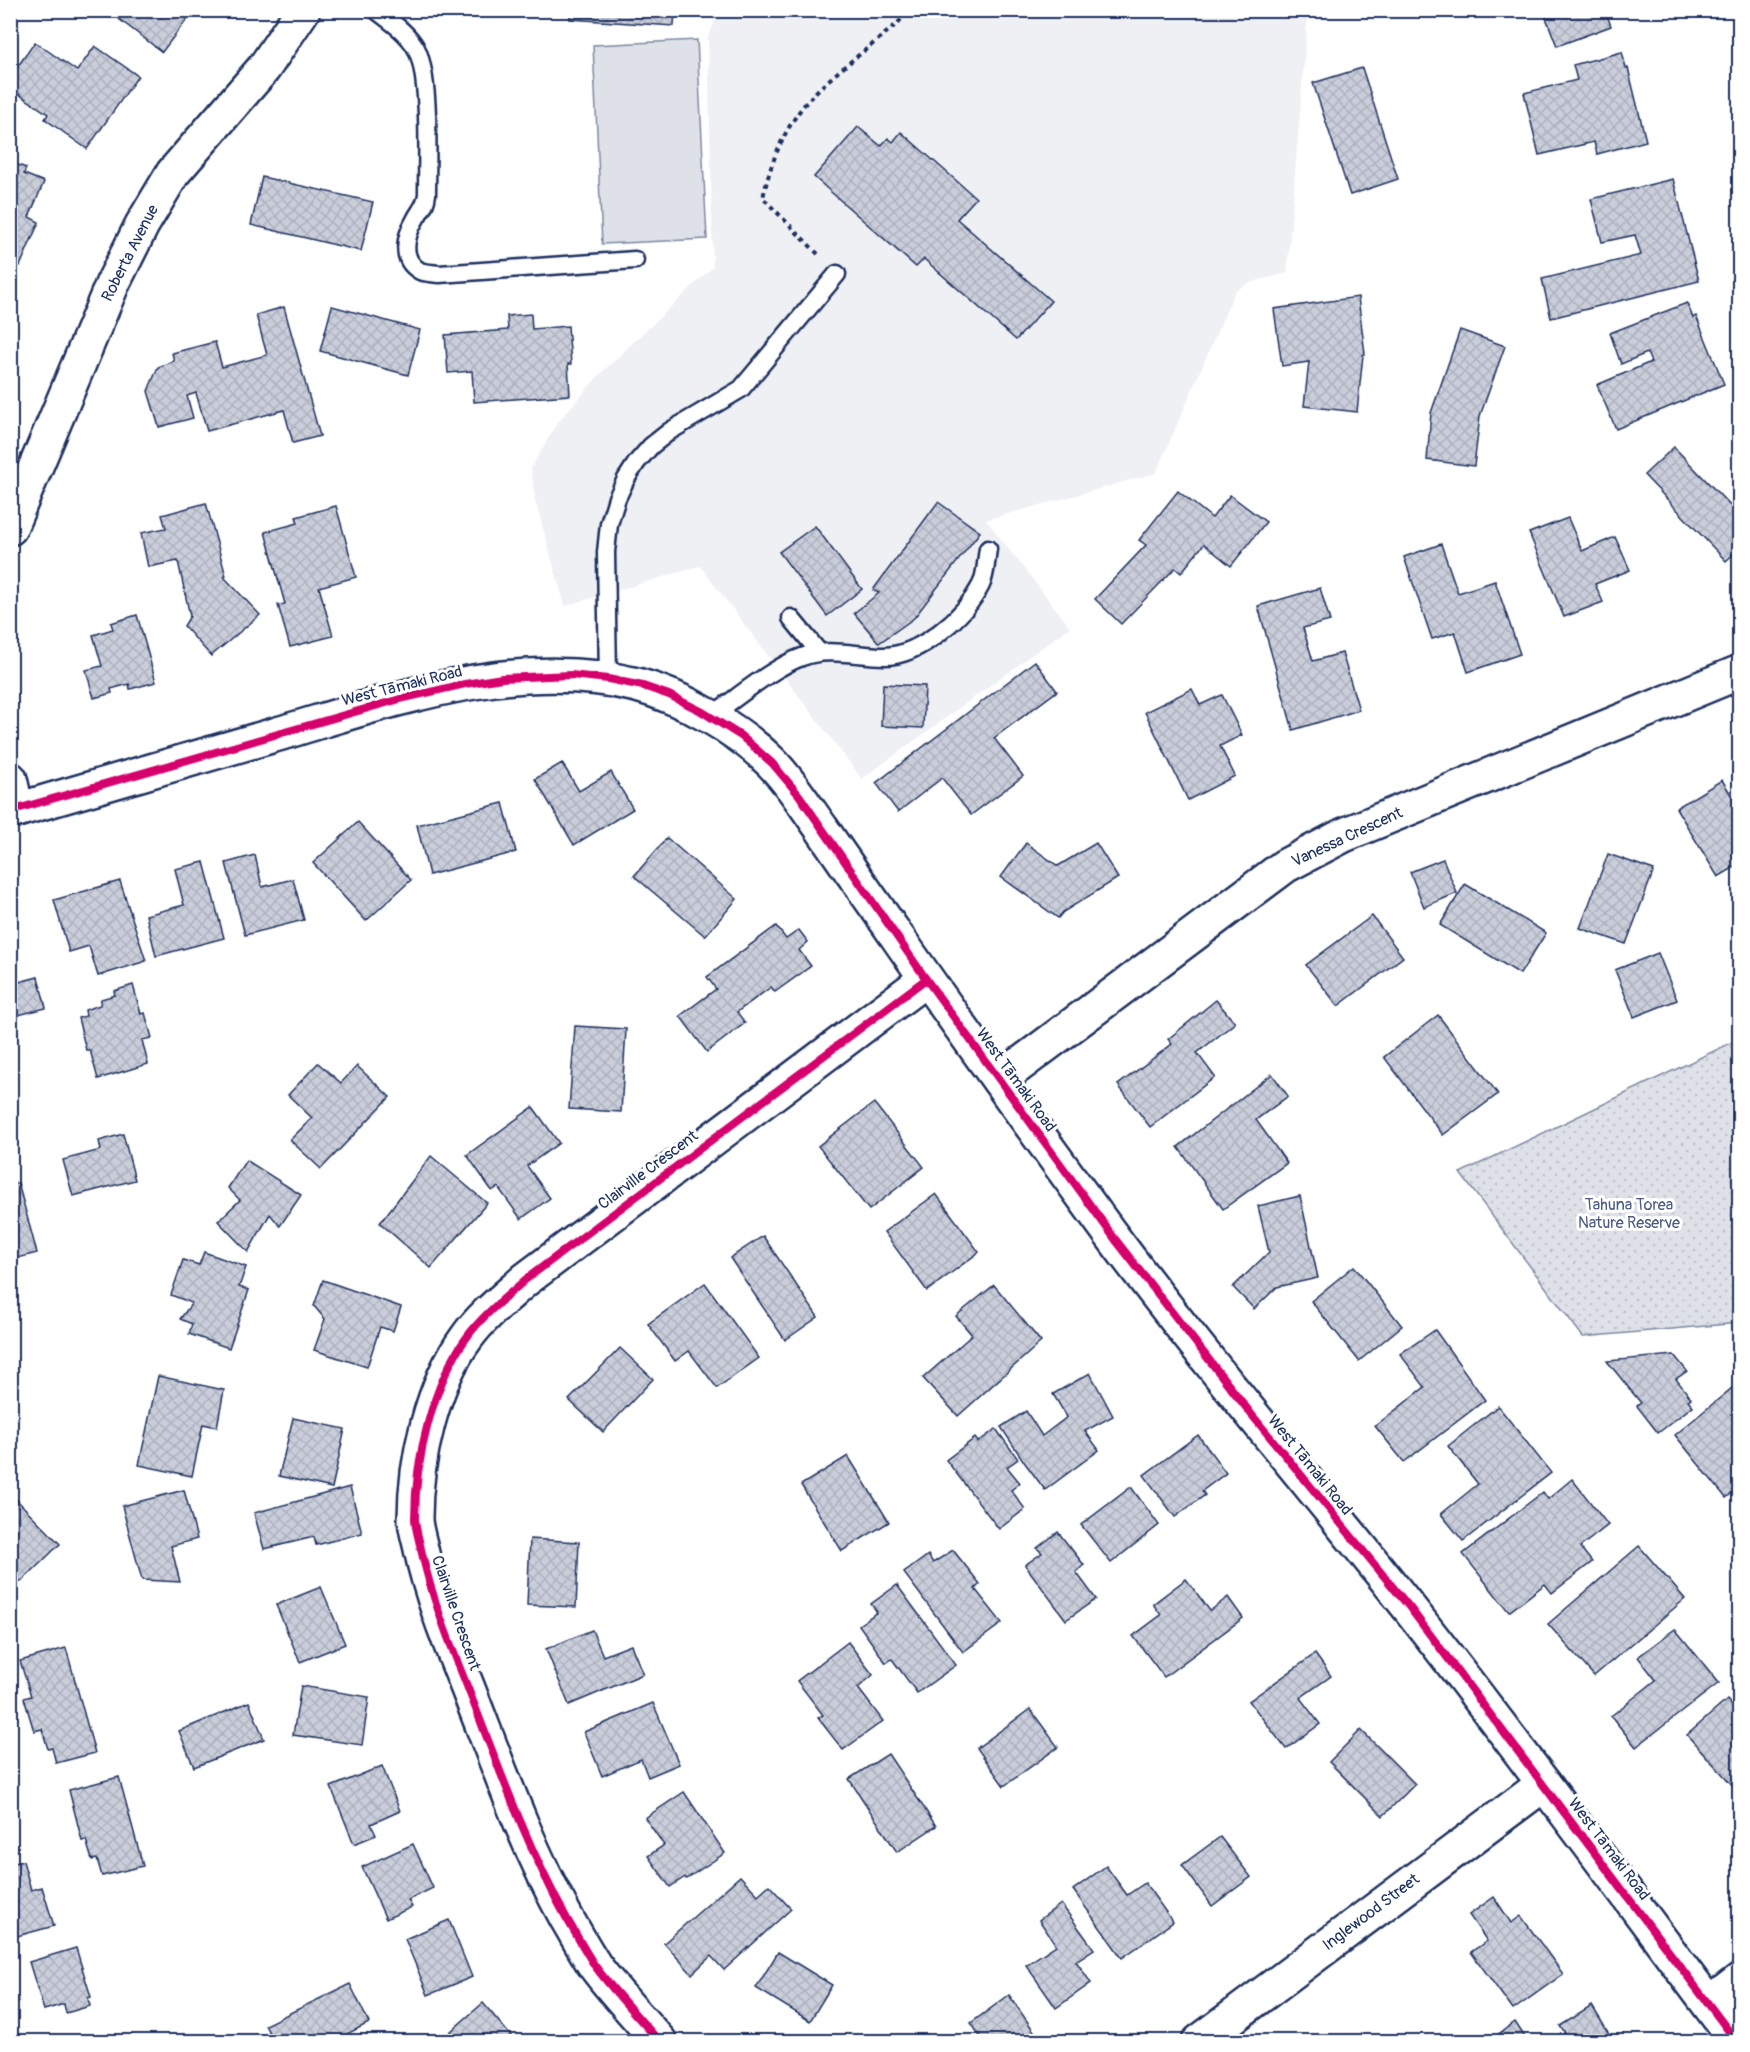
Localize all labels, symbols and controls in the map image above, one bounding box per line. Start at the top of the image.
street label: Roberta Avenue [97,201,163,305]
street label: West Tāmaki Road [340,661,464,711]
street label: Vanessa Crescent [1288,802,1406,871]
street label: West Tāmaki Road [972,1024,1060,1136]
street label: Clairville Crescent [594,1126,702,1214]
park label: Tahuna Torea Nature Reserve [1578,1195,1680,1233]
street label: West Tāmaki Road [1263,1411,1357,1519]
street label: Clairville Crescent [427,1553,485,1674]
street label: West Tāmaki Road [1564,1794,1654,1904]
street label: Inglewood Street [1319,1869,1424,1955]

